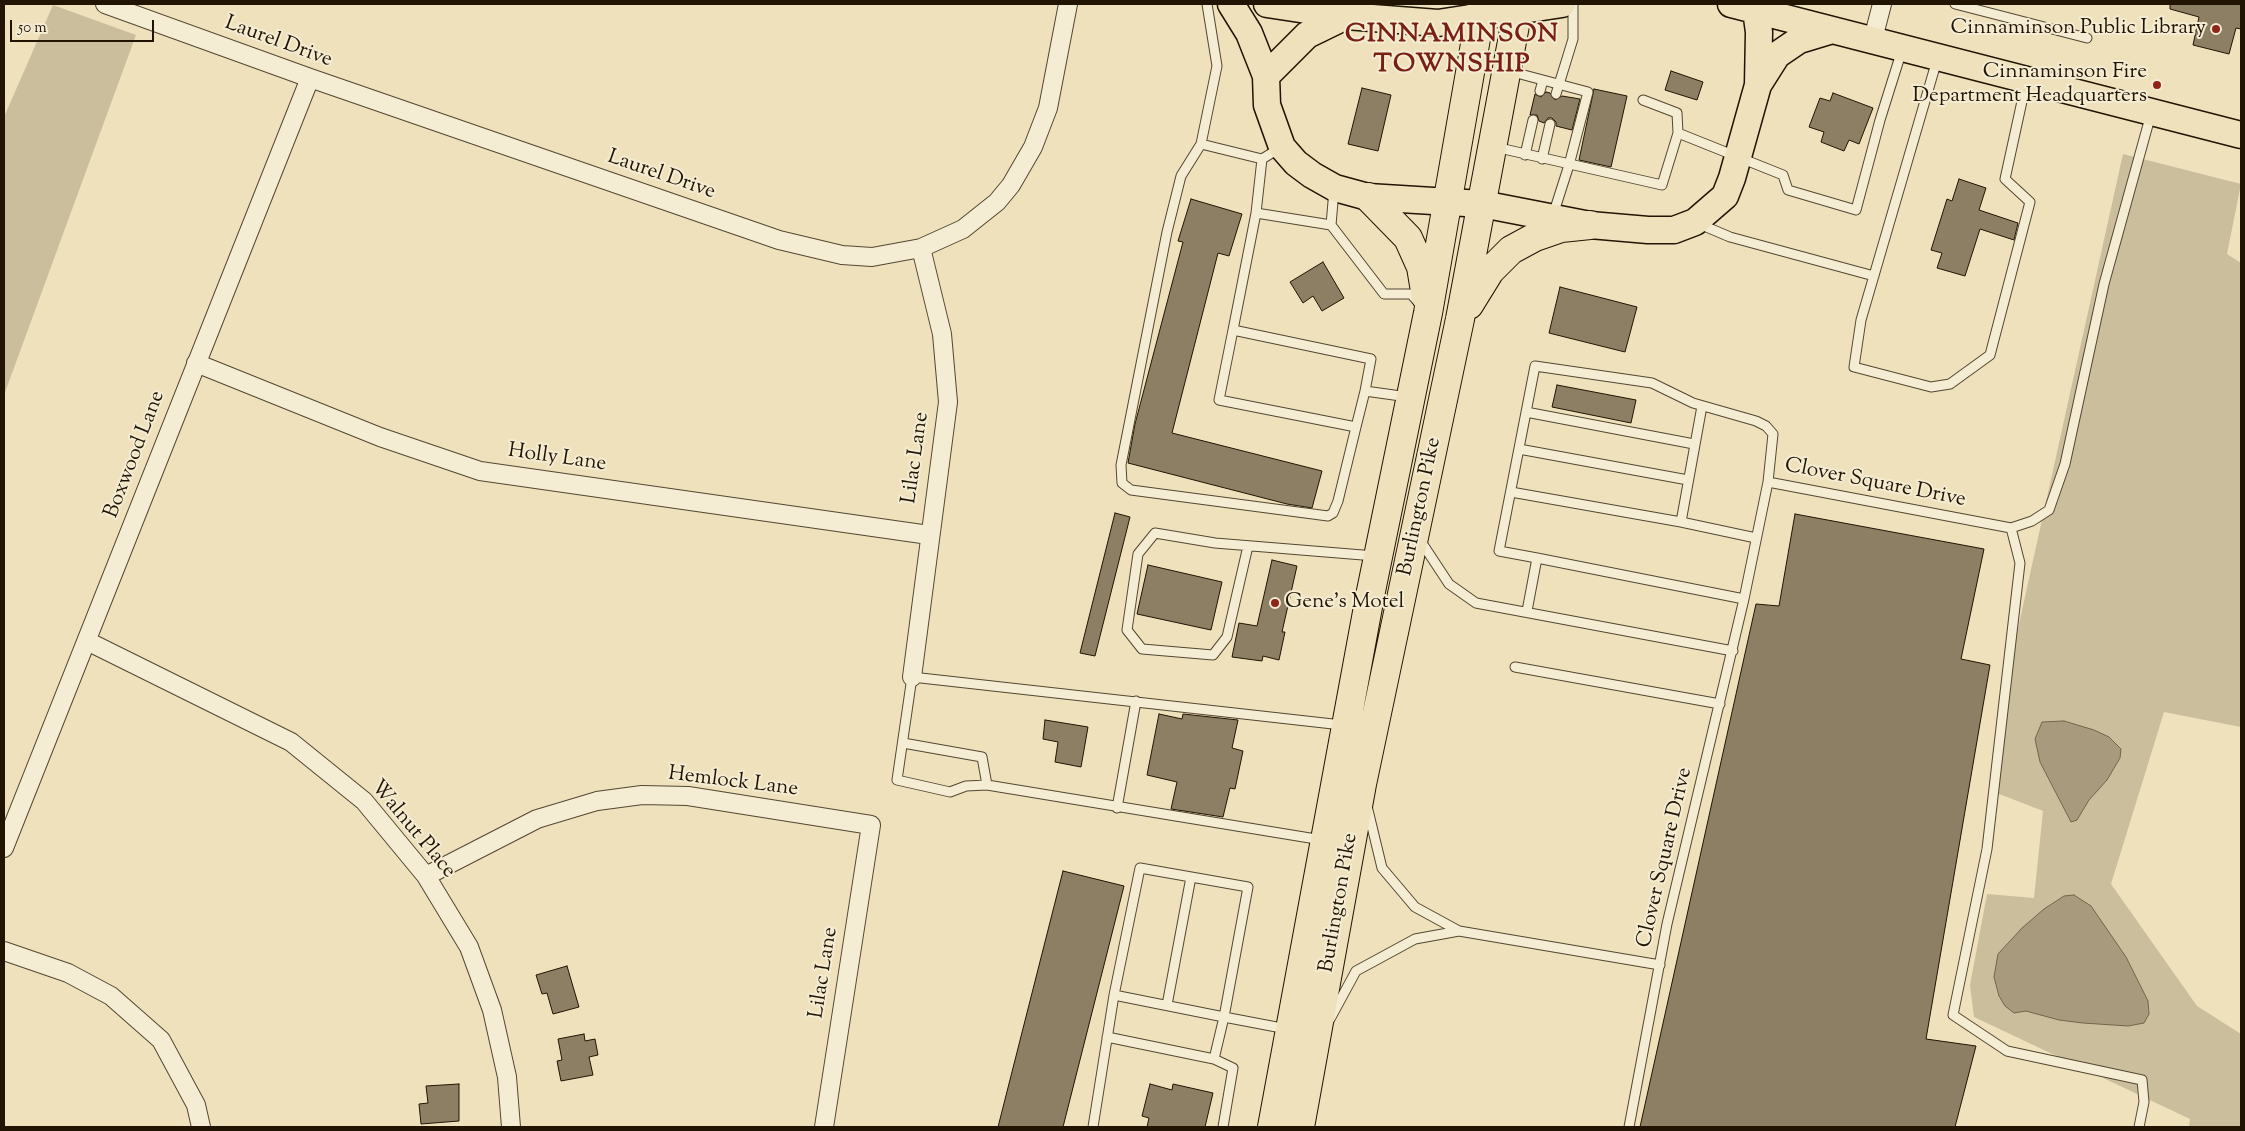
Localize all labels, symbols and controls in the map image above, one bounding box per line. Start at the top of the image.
scale bar [12,10,156,42]
street label: Laurel Drive [221,12,335,74]
place label: Cinnaminson Public Library [1951,16,2206,42]
text: 50 m [18,18,47,39]
district label: CINNAMINSON TOWNSHIP [1344,21,1560,82]
marker: Cinnaminson Public Library [2210,23,2222,35]
place label: Cinnaminson Fire Department Headquarters [1912,60,2147,110]
marker: Cinnaminson Fire Department Headquarters [2151,79,2163,91]
street label: Laurel Drive [604,146,718,206]
street label: Boxwood Lane [100,388,172,522]
street label: Lilac Lane [898,411,936,505]
street label: Burlington Pike [1394,435,1448,579]
street label: Holly Lane [506,440,608,478]
street label: Clover Square Drive [1782,454,1968,514]
place label: Gene's Motel [1285,590,1404,616]
marker: Gene's Motel [1269,597,1281,609]
street label: Hemlock Lane [667,763,799,803]
street label: Clover Square Drive [1633,765,1699,951]
street label: Walnut Place [364,776,460,884]
street label: Burlington Pike [1315,831,1365,975]
street label: Lilac Lane [805,926,845,1020]

